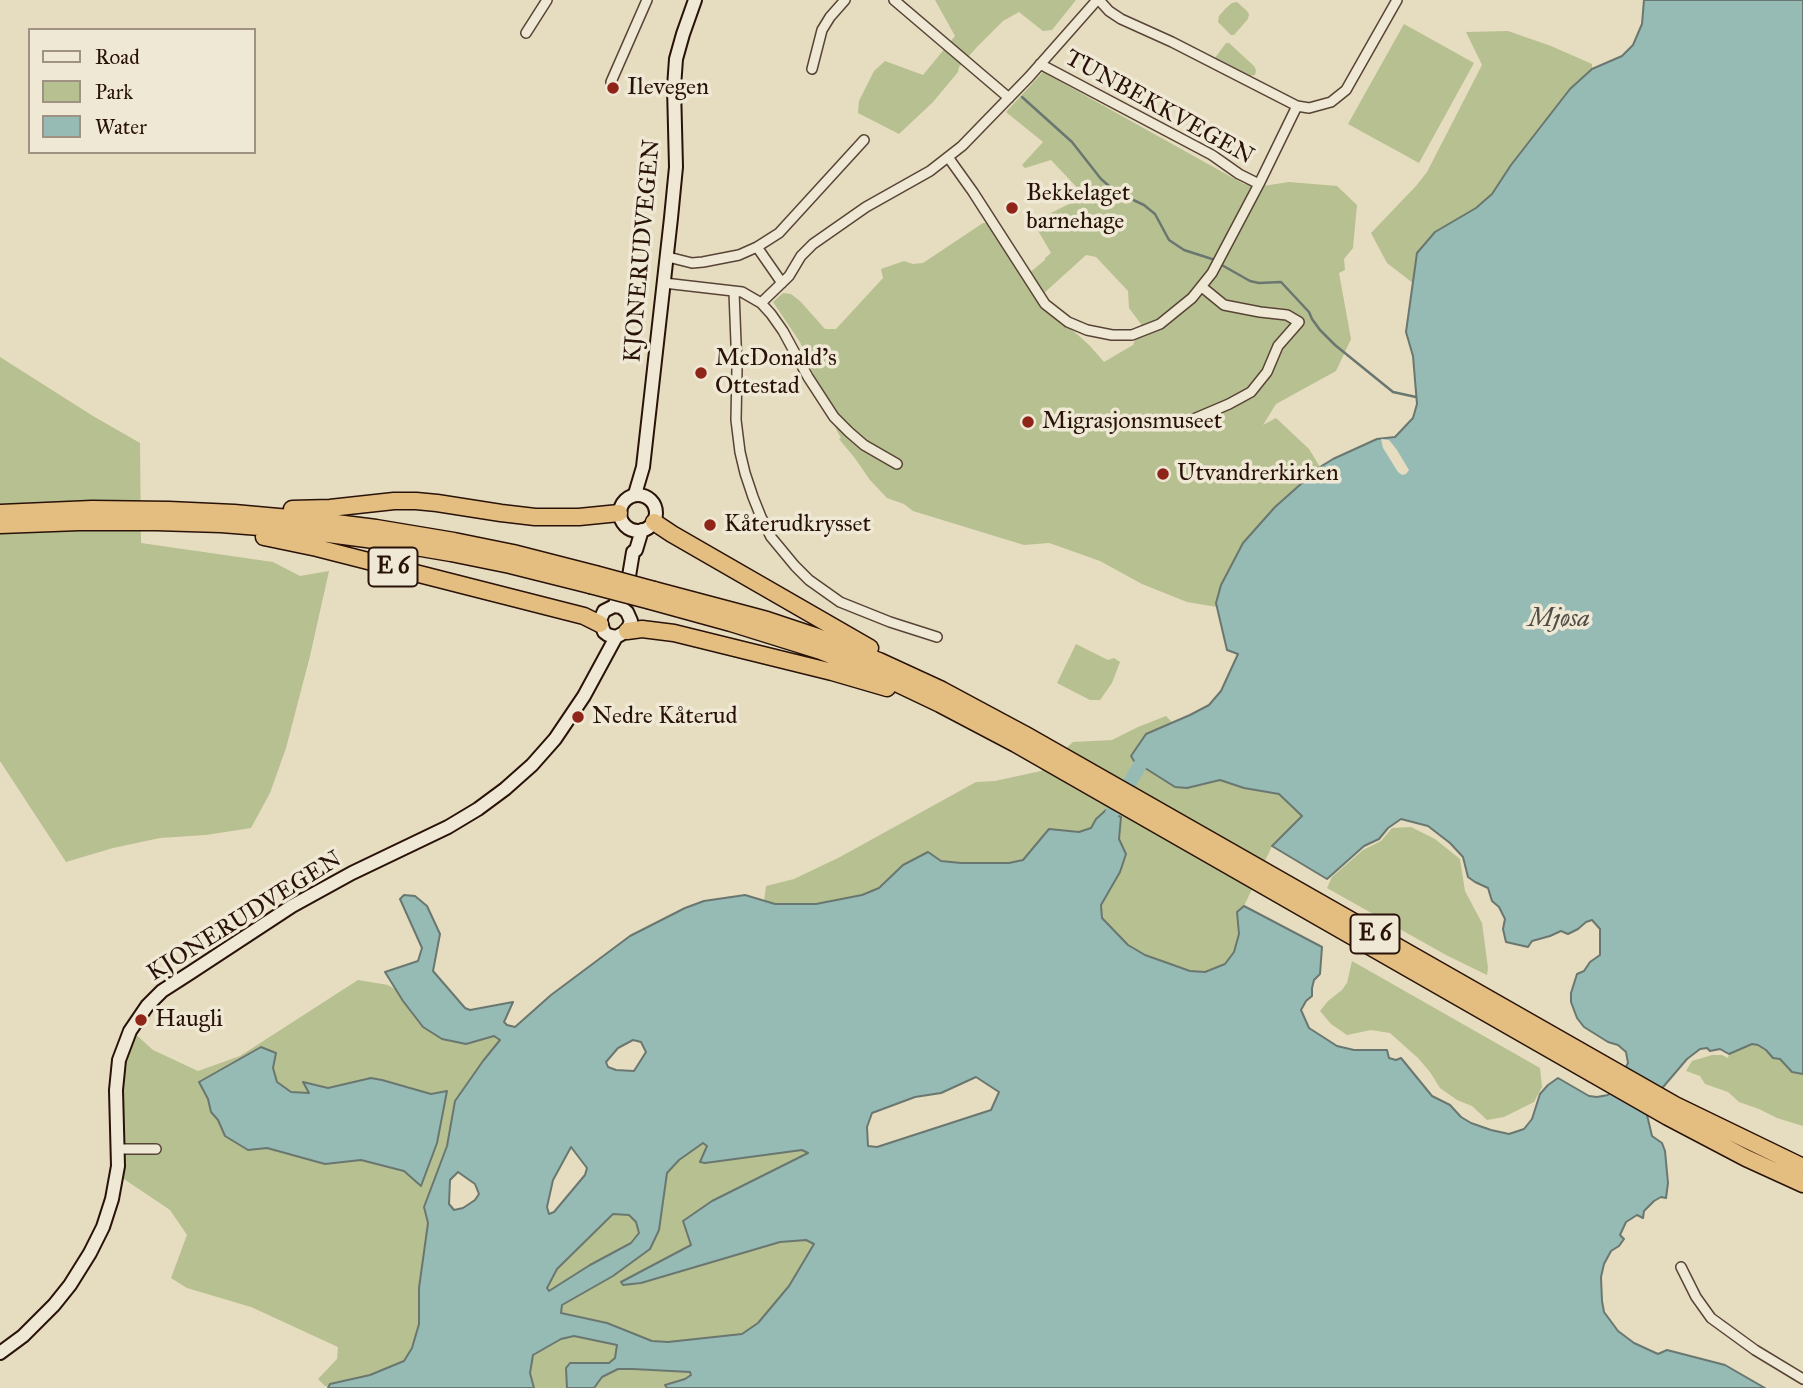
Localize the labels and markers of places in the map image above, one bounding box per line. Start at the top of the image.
place label: Ilevegen [627,74,709,102]
marker: Ilevegen [605,80,621,96]
place label: Bekkelaget barnehage [1026,180,1130,236]
marker: Bekkelaget barnehage [1004,200,1020,216]
place label: McDonald's Ottestad [715,345,837,401]
marker: McDonald's Ottestad [693,365,709,381]
place label: Migrasjonsmuseet [1042,408,1222,436]
marker: Migrasjonsmuseet [1020,414,1036,430]
place label: Utvandrerkirken [1177,460,1339,488]
marker: Utvandrerkirken [1155,466,1171,482]
place label: Kåterudkrysset [724,511,871,539]
marker: Kåterudkrysset [702,517,718,533]
place label: Nedre Kåterud [592,703,738,731]
marker: Nedre Kåterud [570,709,586,725]
place label: Haugli [155,1006,223,1034]
marker: Haugli [133,1012,149,1028]

